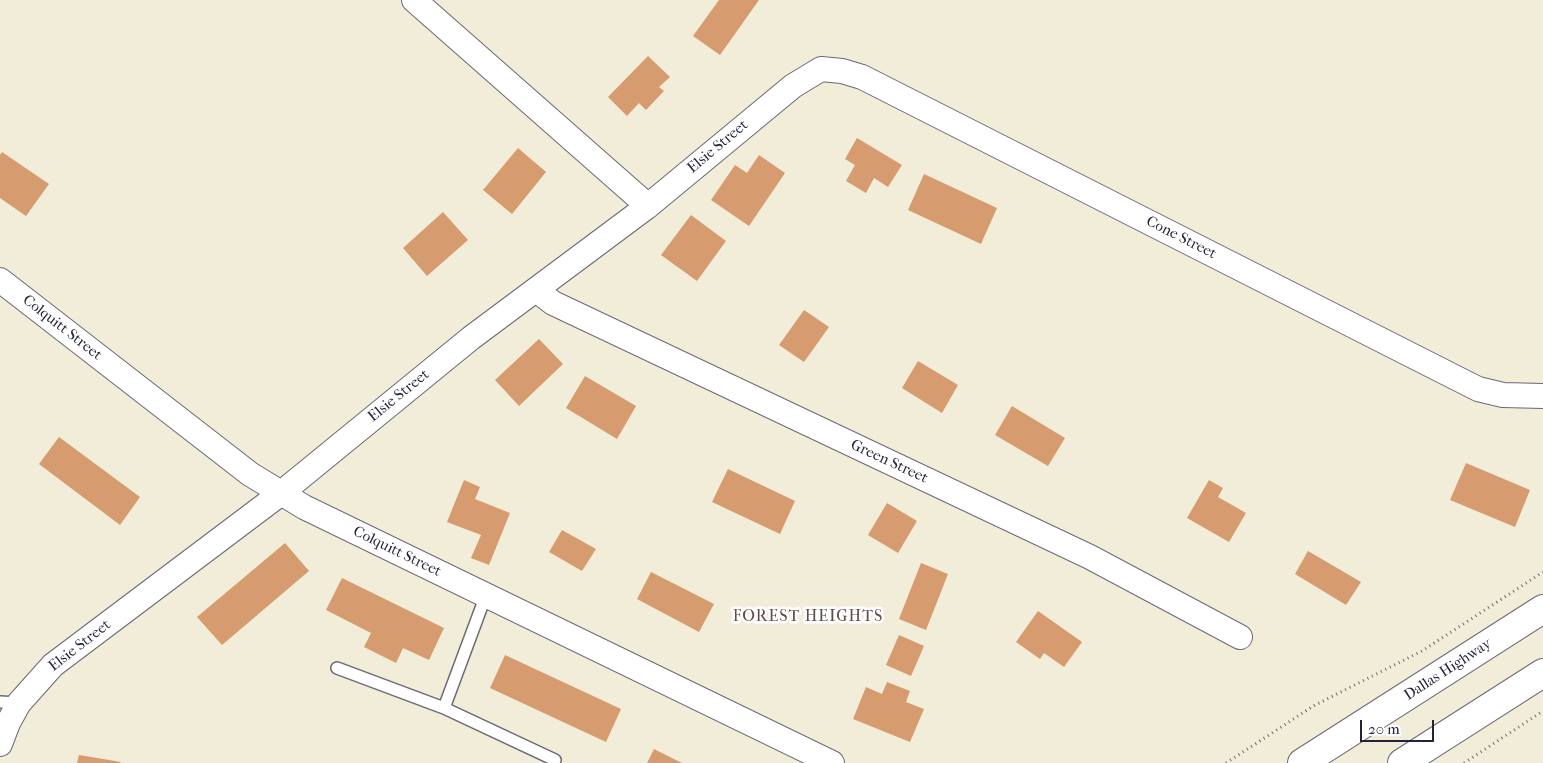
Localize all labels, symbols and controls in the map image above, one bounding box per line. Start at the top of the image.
street label: Elsie Street [684,117,752,177]
street label: Cone Street [1143,213,1219,263]
street label: Colquitt Street [19,291,105,365]
street label: Elsie Street [365,366,433,426]
street label: Green Street [847,436,931,488]
street label: Colquitt Street [350,523,444,581]
district label: FOREST HEIGHTS [731,607,885,627]
street label: Elsie Street [46,616,114,676]
street label: Dallas Highway [1401,635,1495,705]
scale bar [1363,710,1437,742]
text: 20 m [1368,720,1400,738]

